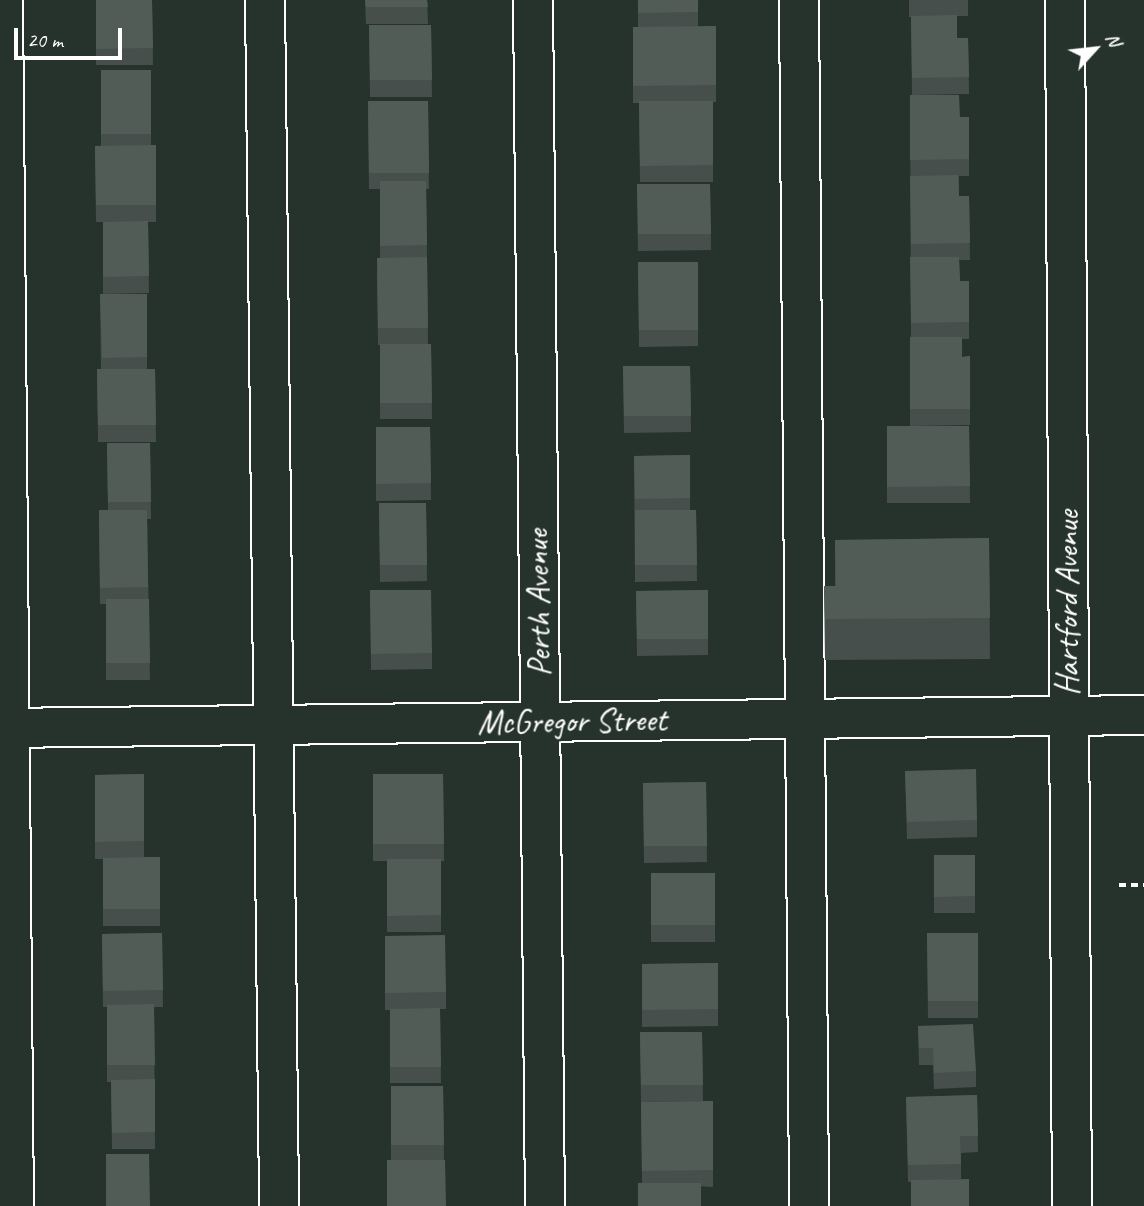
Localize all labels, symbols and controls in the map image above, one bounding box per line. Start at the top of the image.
scale bar [18,14,126,58]
north arrow [1060,14,1130,84]
text: 20 m [27,27,63,53]
text: N [1100,29,1127,50]
street label: Hartford Avenue [1048,510,1088,696]
street label: Perth Avenue [518,529,560,677]
street label: McGregor Street [477,701,667,743]

